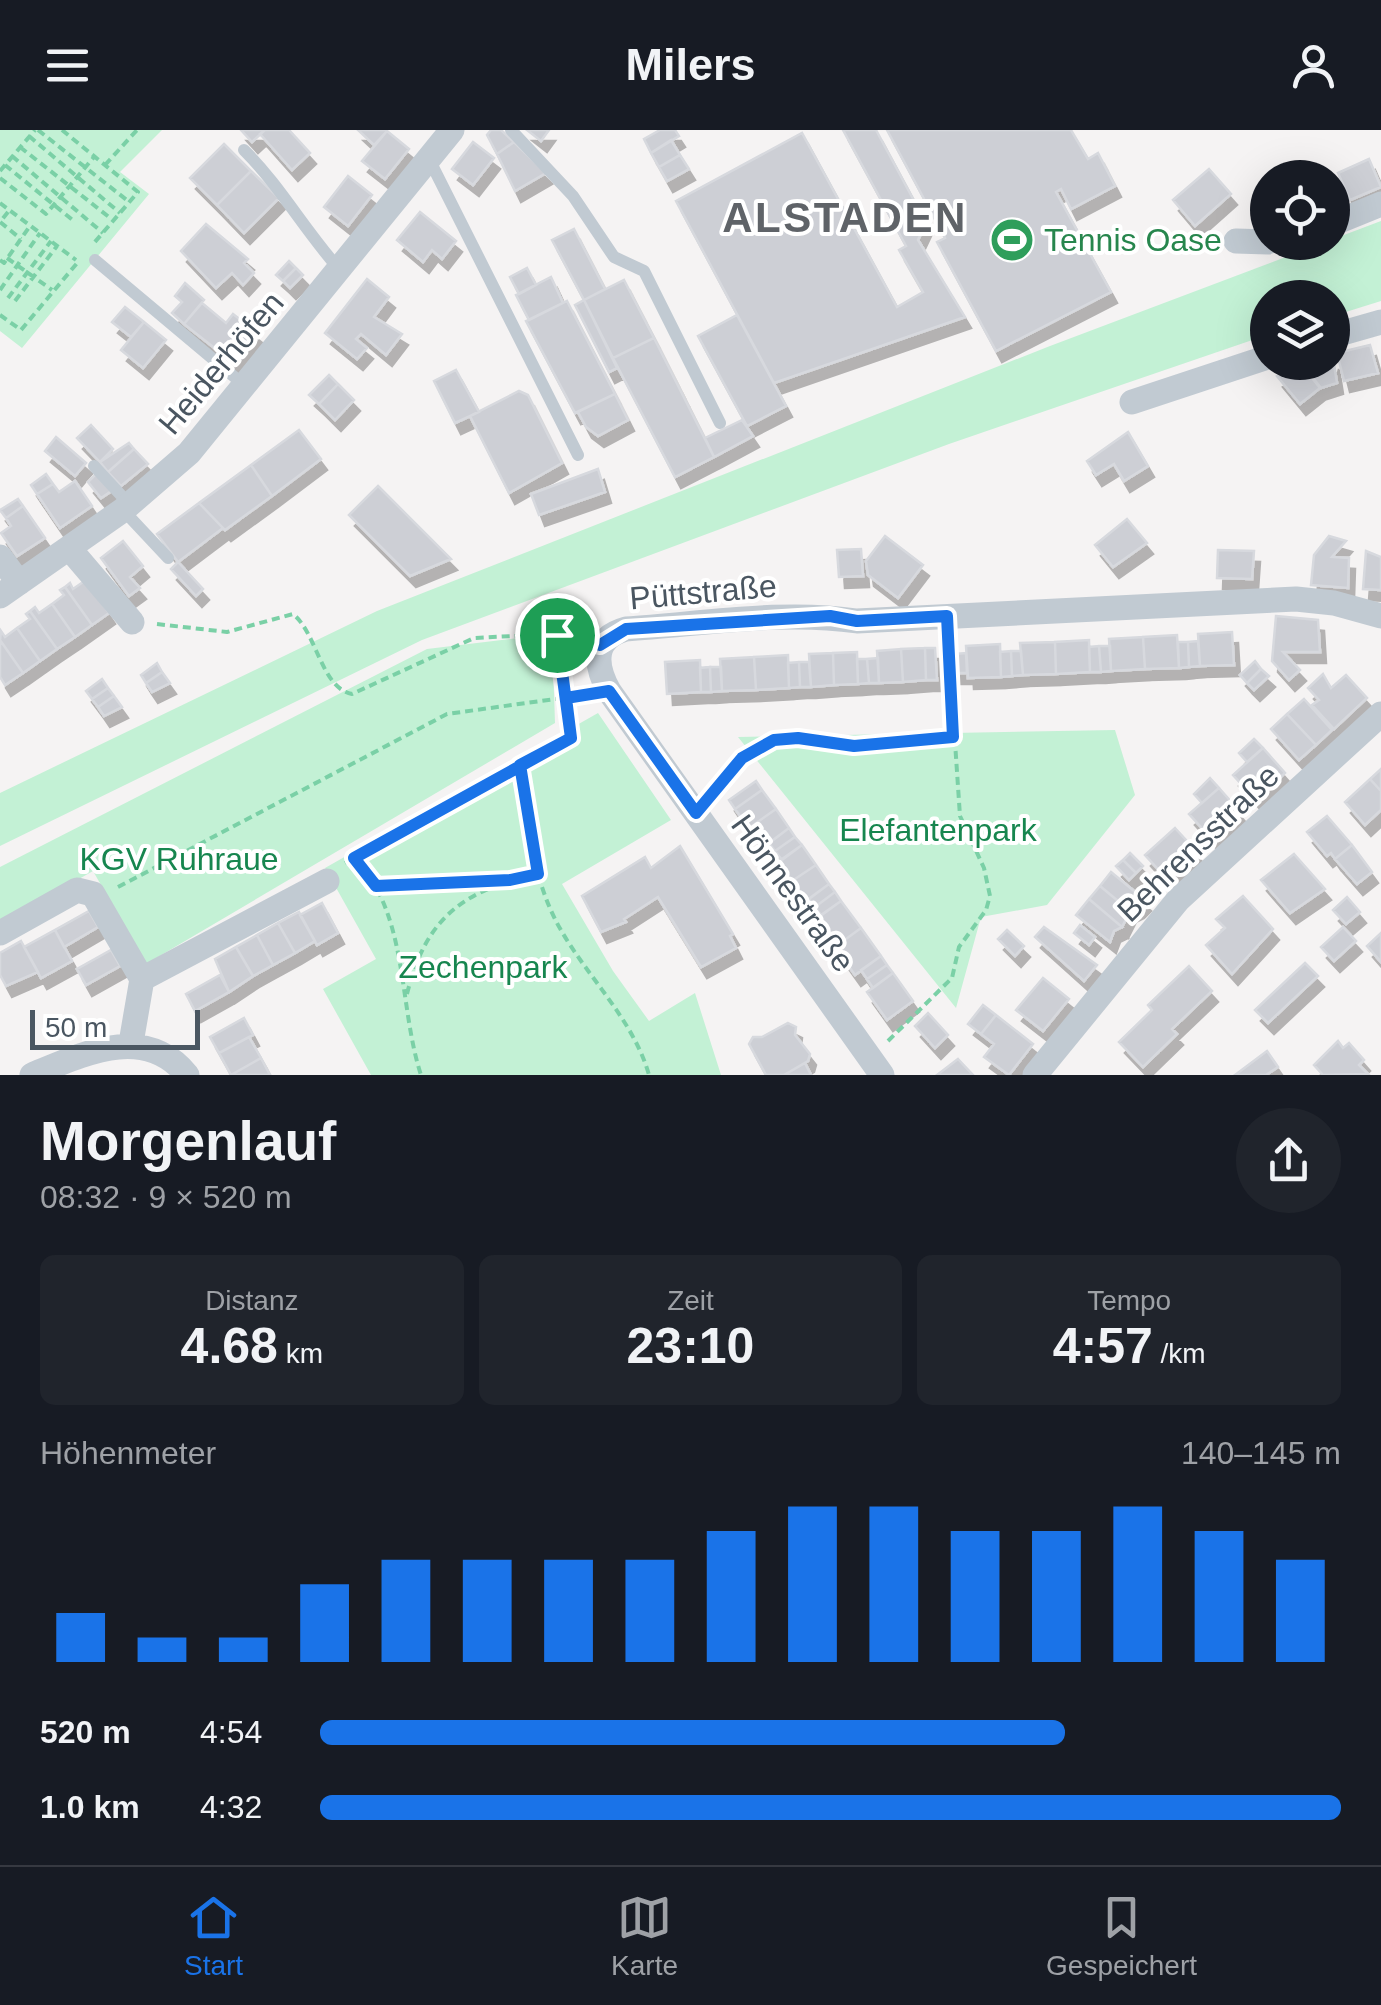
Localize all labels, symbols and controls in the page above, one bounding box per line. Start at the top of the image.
icon: menu [40,38,95,93]
icon: person [1286,38,1341,93]
text: Milers [625,39,756,90]
map controls [1250,160,1350,380]
button: locate [1250,160,1350,260]
district label: ALSTADEN [722,194,968,241]
sports icon: Tennis Oase [989,217,1035,263]
place label: Tennis Oase [1044,222,1222,258]
button: layers [1250,280,1350,380]
street label: Heiderhöfen [151,285,291,441]
street label: Püttstraße [628,568,778,616]
pin [515,593,600,678]
icon: arrive [530,608,585,663]
street label: Behrensstraße [1110,757,1286,929]
street label: Hönnestraße [724,808,862,978]
park label: Elefantenpark [839,812,1038,848]
park label: KGV Ruhraue [79,841,279,877]
park label: Zechenpark [399,949,568,985]
scale bar [30,1005,200,1050]
text: 50 m [45,1012,107,1043]
button: share [1236,1108,1341,1213]
text: Morgenlauf [40,1110,336,1172]
text: 08:32 · 9 × 520 m [40,1179,292,1215]
text: Distanz [205,1285,299,1316]
text: Zeit [667,1285,714,1316]
text: Tempo [1087,1285,1171,1316]
text: 4.68 [181,1318,278,1374]
text: 23:10 [627,1318,754,1374]
text: 4:57 [1053,1318,1153,1374]
text: km [278,1338,323,1369]
text: /km [1153,1338,1206,1369]
text: Höhenmeter [40,1435,216,1471]
text: 140–145 m [1181,1435,1341,1471]
text: 520 m [40,1714,131,1750]
text: 4:54 [200,1714,262,1750]
text: 1.0 km [40,1789,140,1825]
text: 4:32 [200,1789,262,1825]
tab: Start [184,1890,243,1982]
tab: Karte [611,1890,678,1982]
tab: Gespeichert [1046,1890,1197,1982]

